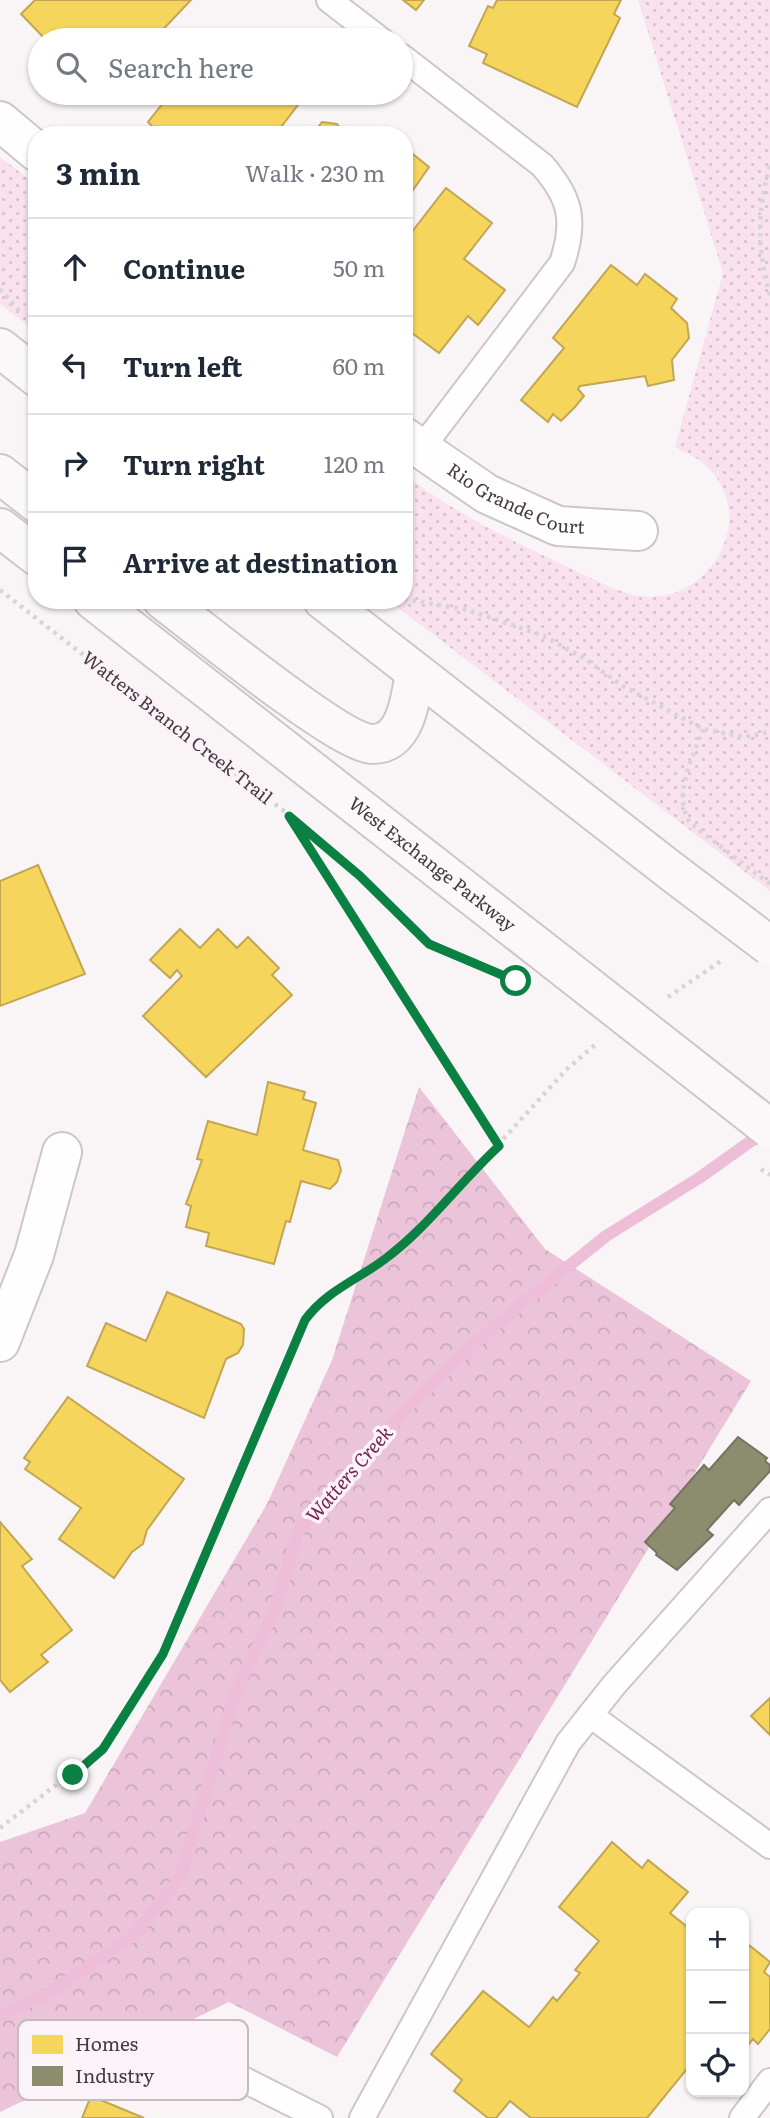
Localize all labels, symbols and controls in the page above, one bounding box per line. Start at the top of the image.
search box [28,28,413,105]
text: Search here [108,47,254,86]
icon: search [52,48,90,86]
text: 3 min [56,150,140,194]
text: Walk · 230 m [245,155,385,189]
icon: ahead [56,248,94,286]
text: Continue [123,248,245,287]
text: 50 m [333,250,385,284]
icon: left [56,346,94,384]
text: Turn left [123,346,242,385]
text: 60 m [332,348,385,382]
icon: right [56,444,94,482]
text: Turn right [123,444,265,483]
text: 120 m [324,446,385,480]
street label: Rio Grande Court [442,456,586,540]
icon: arrive [56,542,94,580]
text: Arrive at destination [123,542,398,581]
street label: Watters Branch Creek Trail [77,644,279,810]
street label: West Exchange Parkway [343,789,523,938]
route start [500,965,531,996]
water label: Watters Creek [298,1419,398,1528]
route end [57,1759,88,1790]
map controls [686,1908,749,2097]
button: + [686,1908,749,1971]
button: − [686,1971,749,2034]
legend [18,2020,248,2100]
text: Homes [75,2029,139,2057]
button: locate [686,2034,749,2097]
text: Industry [75,2061,154,2089]

